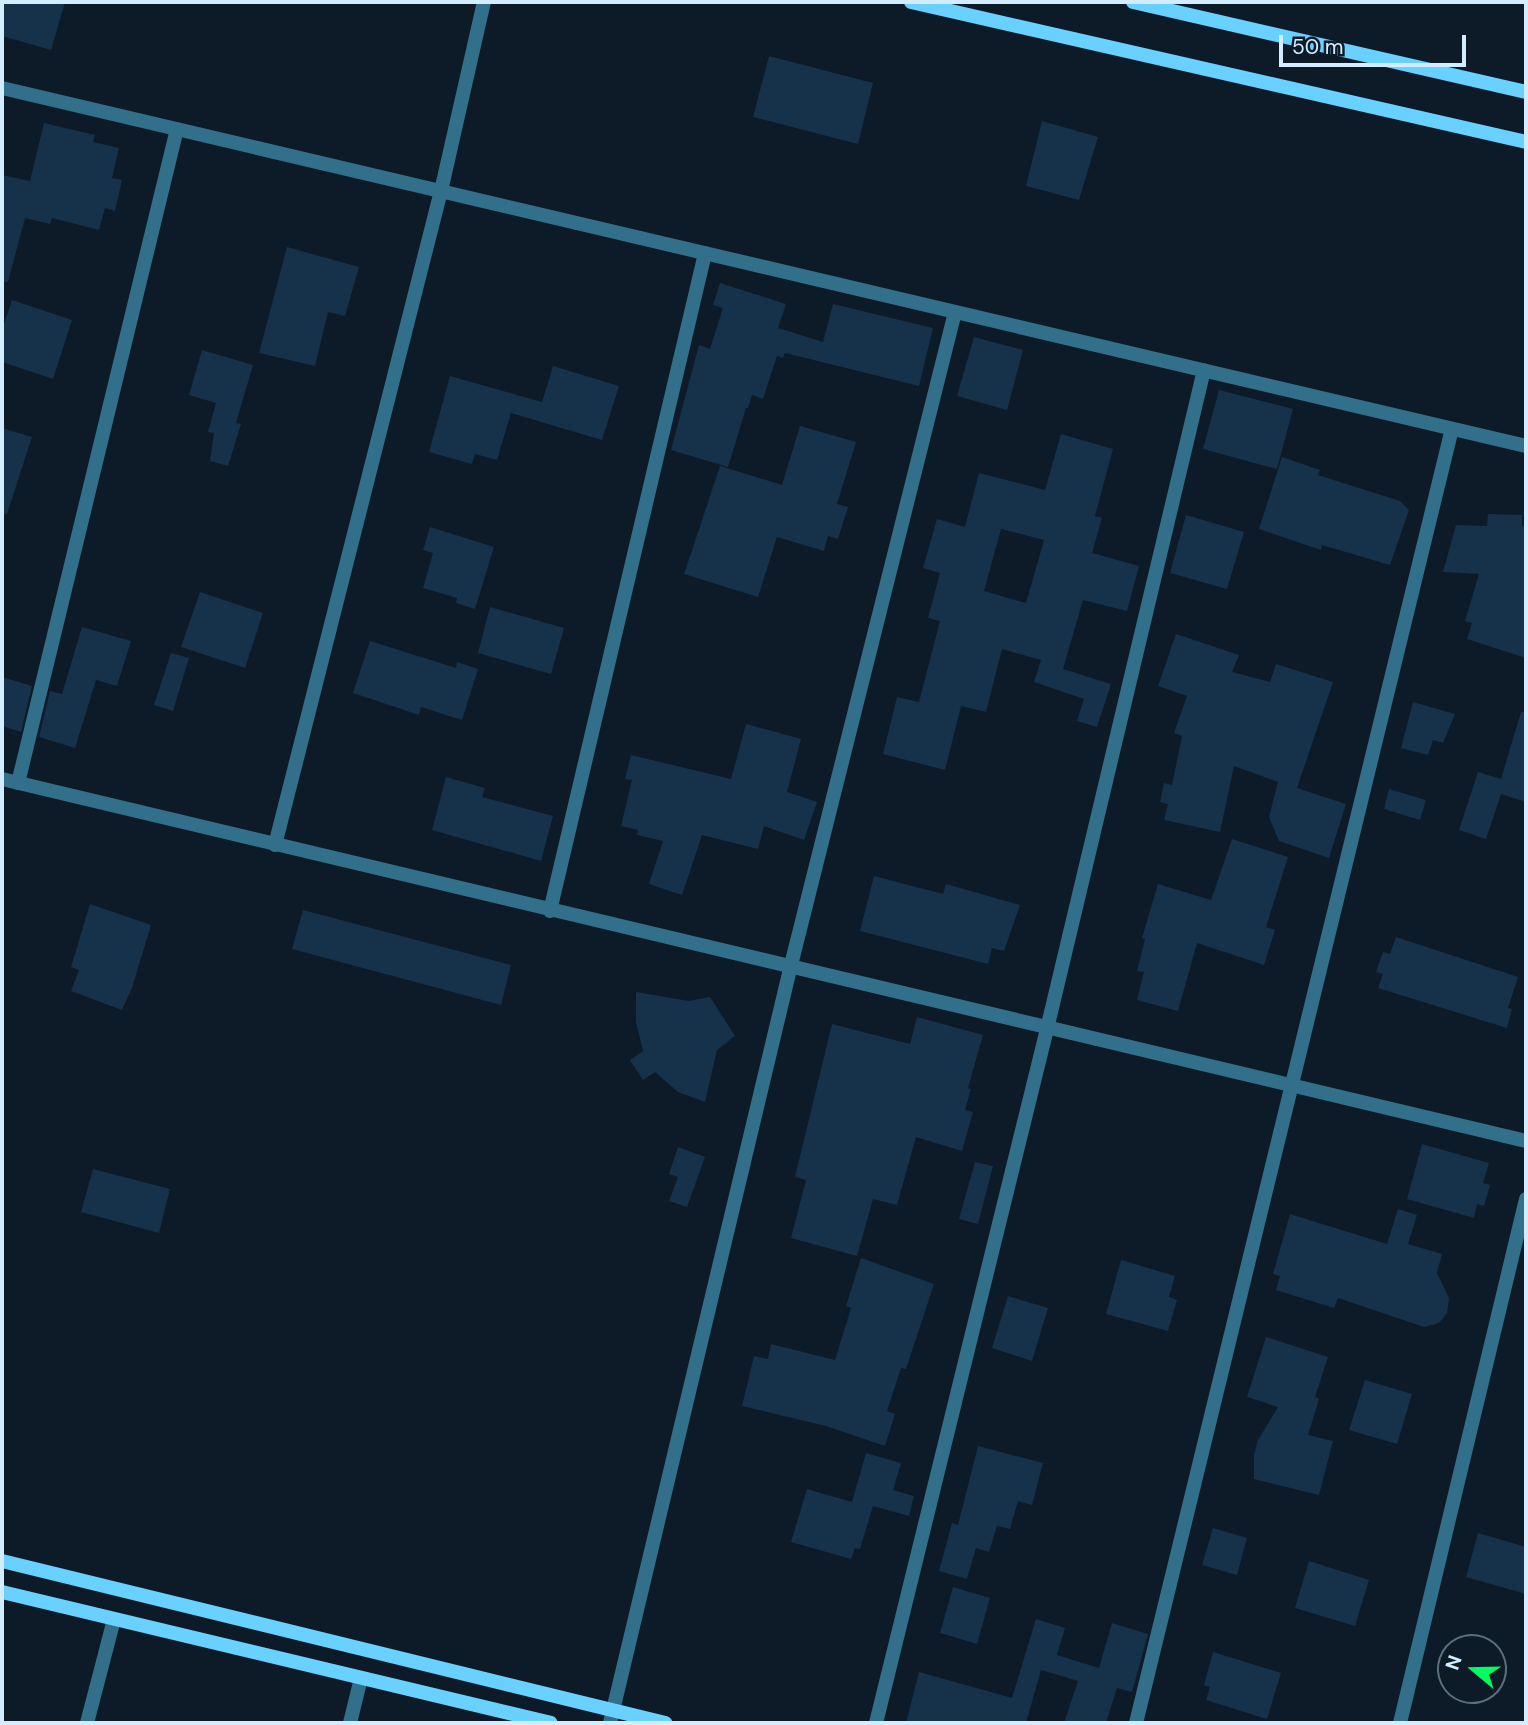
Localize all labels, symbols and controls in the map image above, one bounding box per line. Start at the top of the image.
scale bar [1283,21,1470,65]
text: 50 m [1292,33,1343,61]
north arrow [1437,1634,1507,1704]
text: N [1439,1652,1468,1673]

